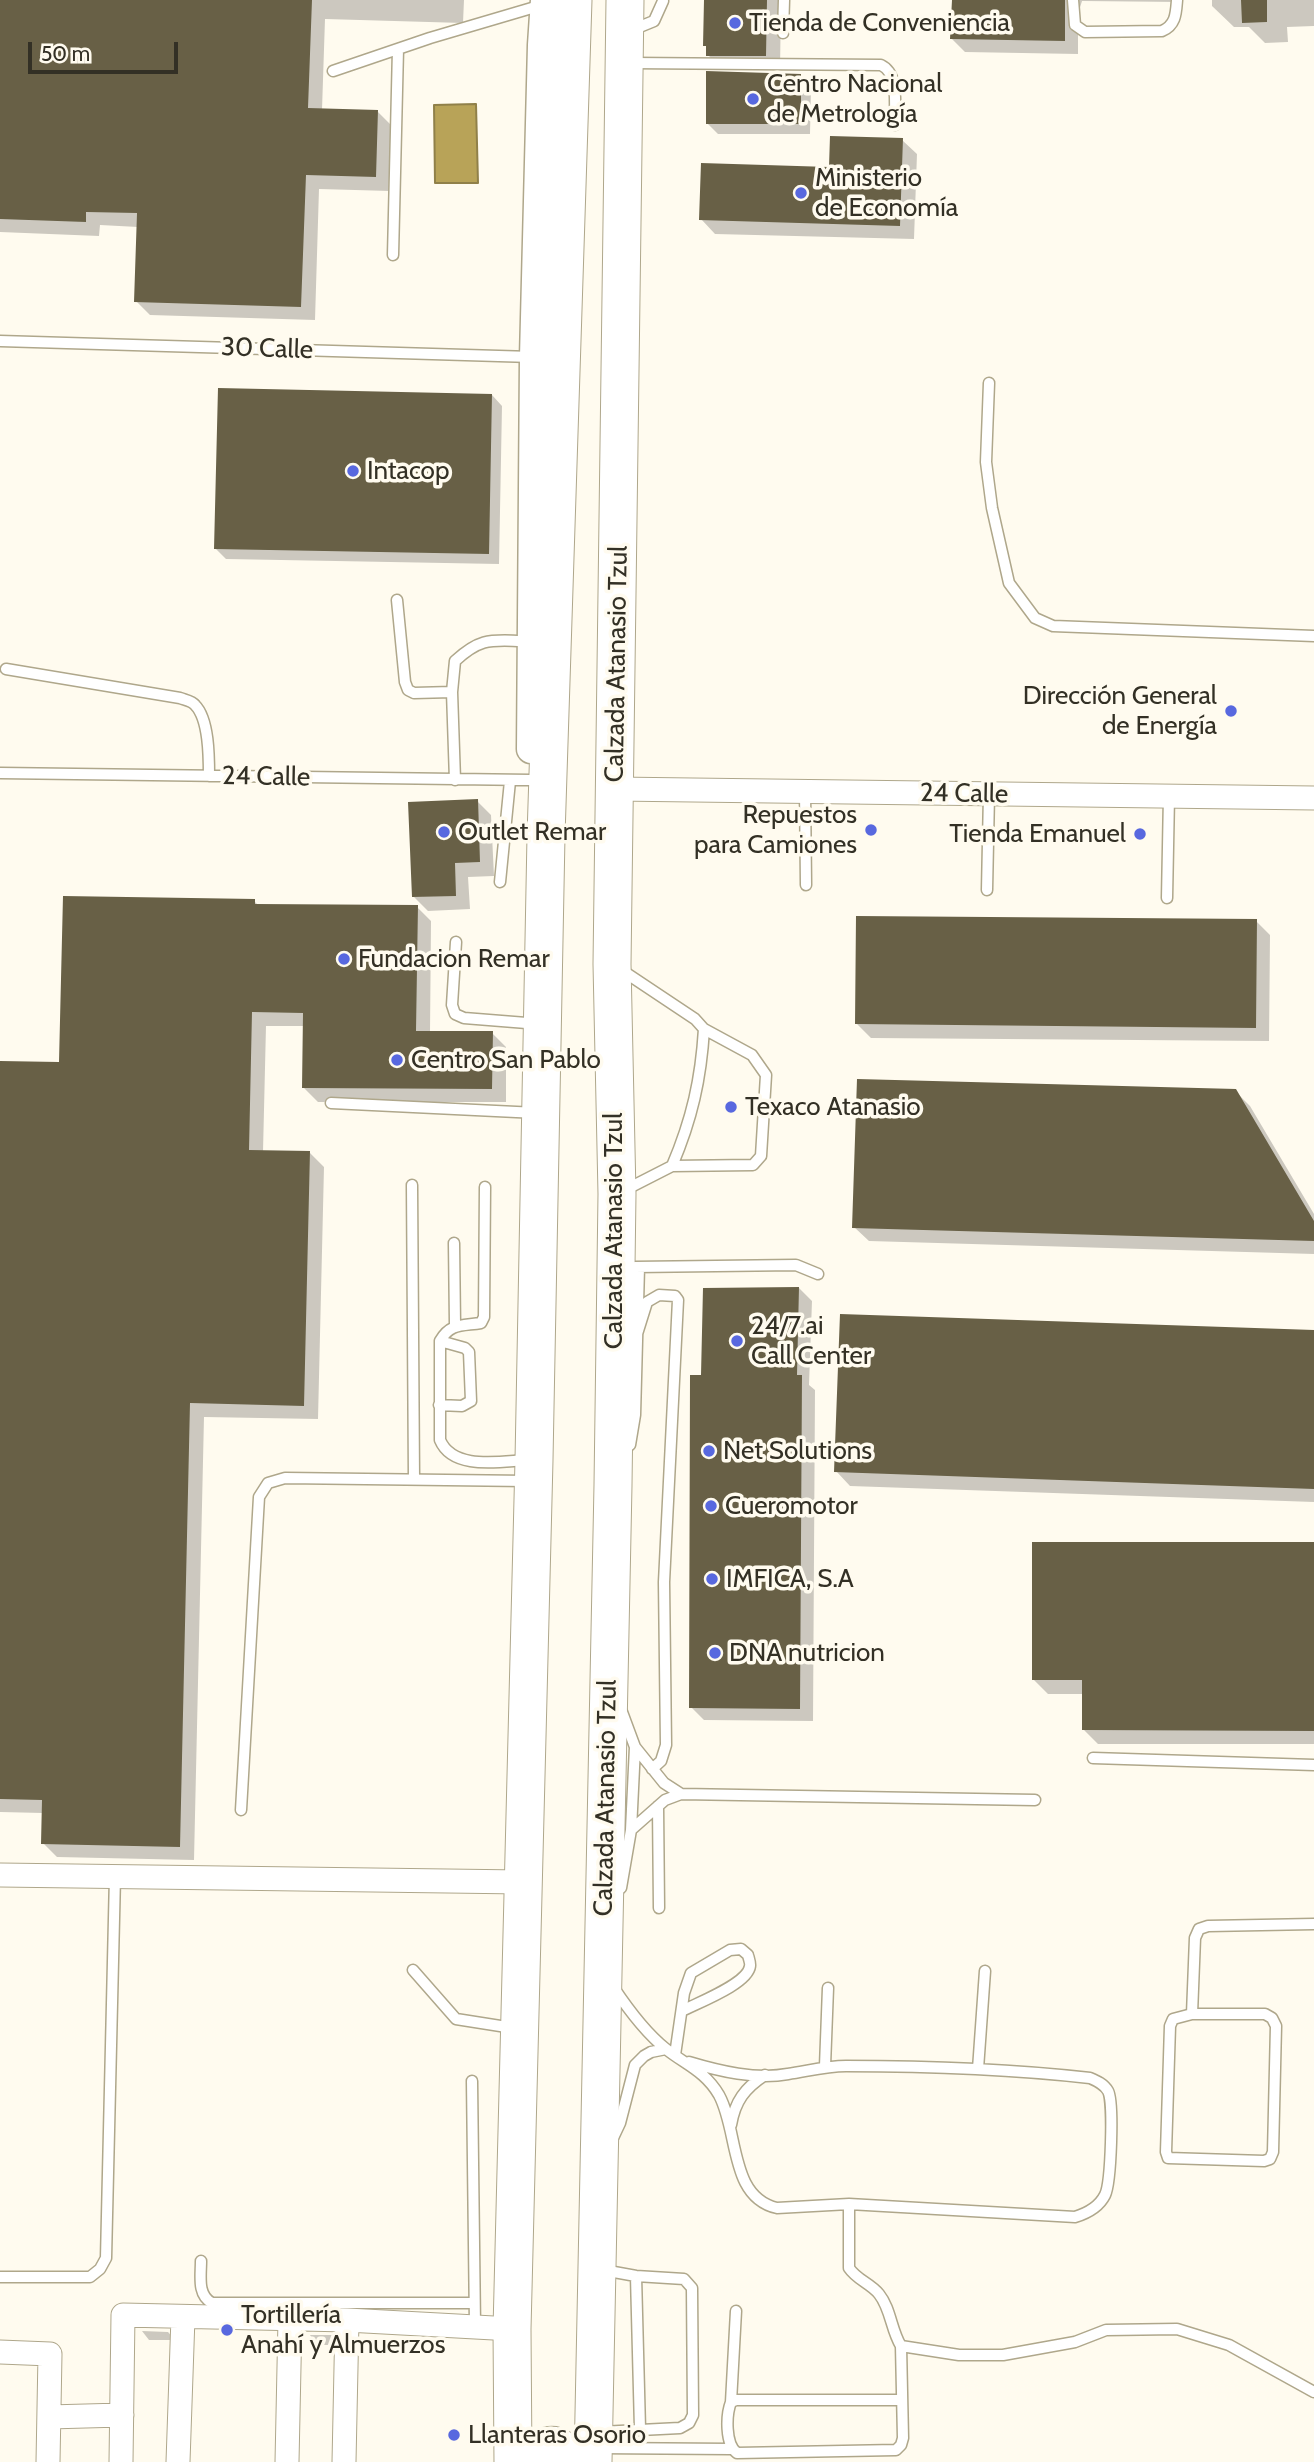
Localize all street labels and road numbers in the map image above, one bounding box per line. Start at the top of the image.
street label: 30 Calle [220,332,314,366]
street label: Calzada Atanasio Tzul [599,545,635,783]
street label: 24 Calle [222,761,310,793]
street label: 24 Calle [920,778,1008,810]
street label: Calzada Atanasio Tzul [598,1113,630,1349]
street label: Calzada Atanasio Tzul [588,1679,624,1917]

